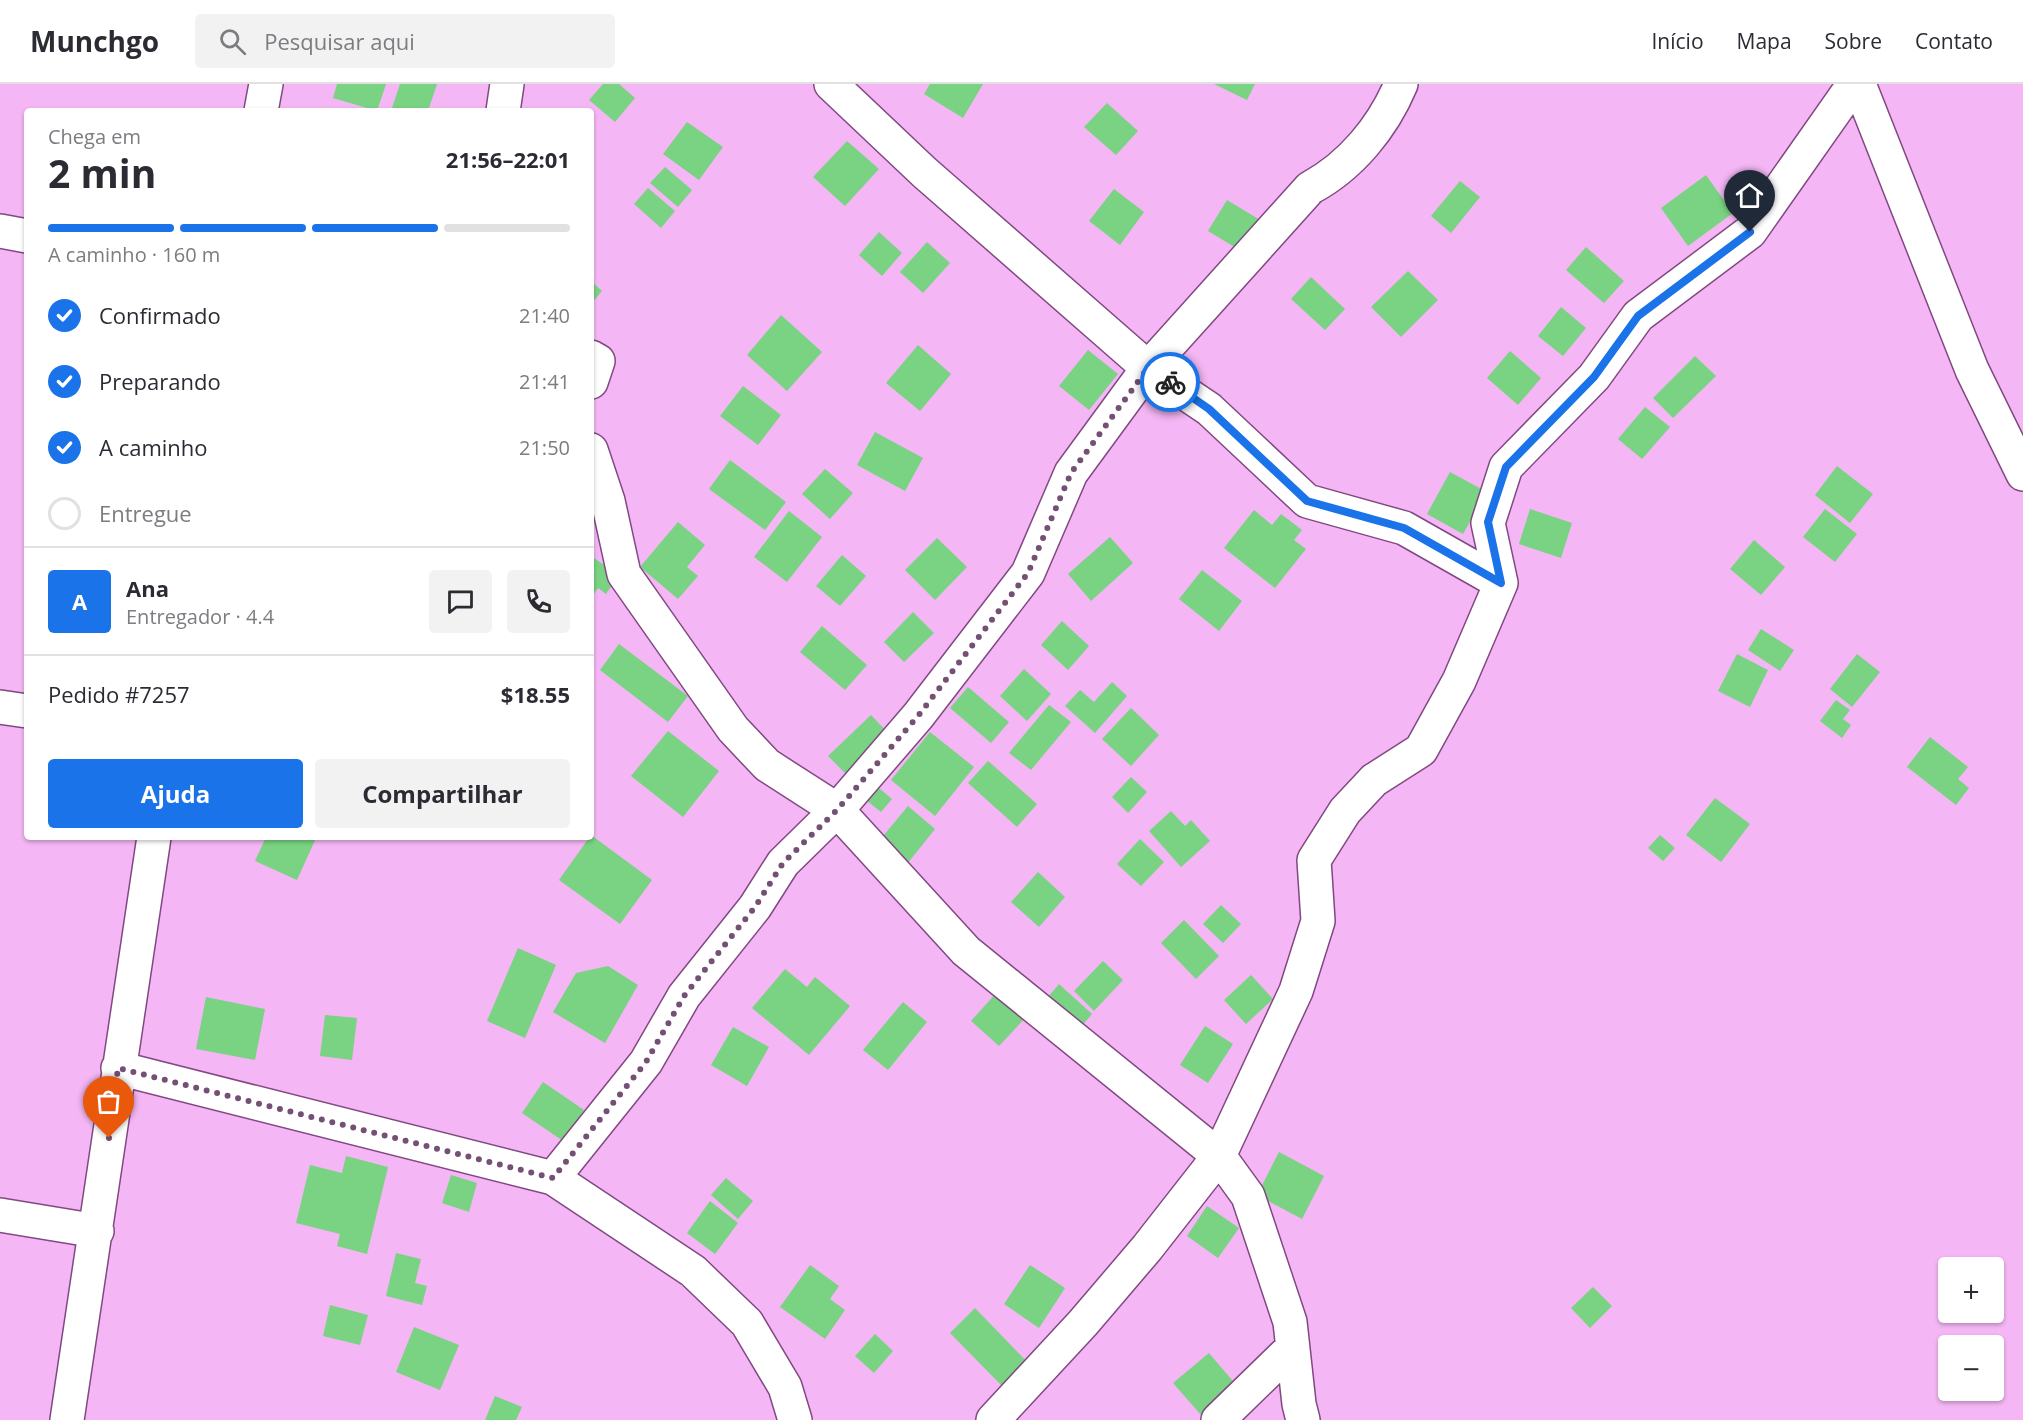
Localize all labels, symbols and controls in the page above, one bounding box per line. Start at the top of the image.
search box [195,14,615,68]
text: Munchgo [30,22,159,60]
icon: search [216,25,249,58]
text: Pesquisar aqui [264,26,415,56]
text: Início [1651,27,1704,55]
text: Mapa [1737,27,1792,55]
text: Sobre [1825,27,1882,55]
text: Contato [1915,27,1993,55]
text: Chega em [48,123,141,150]
text: 21:56–22:01 [446,144,570,174]
text: 2 min [48,146,156,199]
pin [1724,170,1775,232]
icon: home [1733,179,1766,212]
text: A caminho · 160 m [48,241,220,268]
icon: check [48,299,81,332]
text: Confirmado [99,300,221,330]
text: 21:40 [519,302,570,329]
courier [1140,352,1200,412]
icon: check [48,365,81,398]
text: Preparando [99,366,221,396]
icon: bike [1154,366,1187,399]
text: 21:41 [519,368,570,395]
icon: check [48,431,81,464]
text: A caminho [99,432,208,462]
text: 21:50 [519,434,570,461]
text: Entregue [99,498,192,528]
button: chat [429,570,492,633]
button: phone [507,570,570,633]
text: Ana [126,573,169,603]
text: A [72,586,87,616]
text: Entregador · 4.4 [126,603,274,630]
text: Pedido #7257 [48,679,190,709]
text: $18.55 [501,679,570,709]
button: Ajuda [48,759,303,828]
button: Compartilhar [315,759,570,828]
pin [83,1076,134,1138]
icon: bag [92,1085,125,1118]
map controls [1938,1257,2004,1401]
button: + [1938,1257,2004,1323]
button: − [1938,1335,2004,1401]

